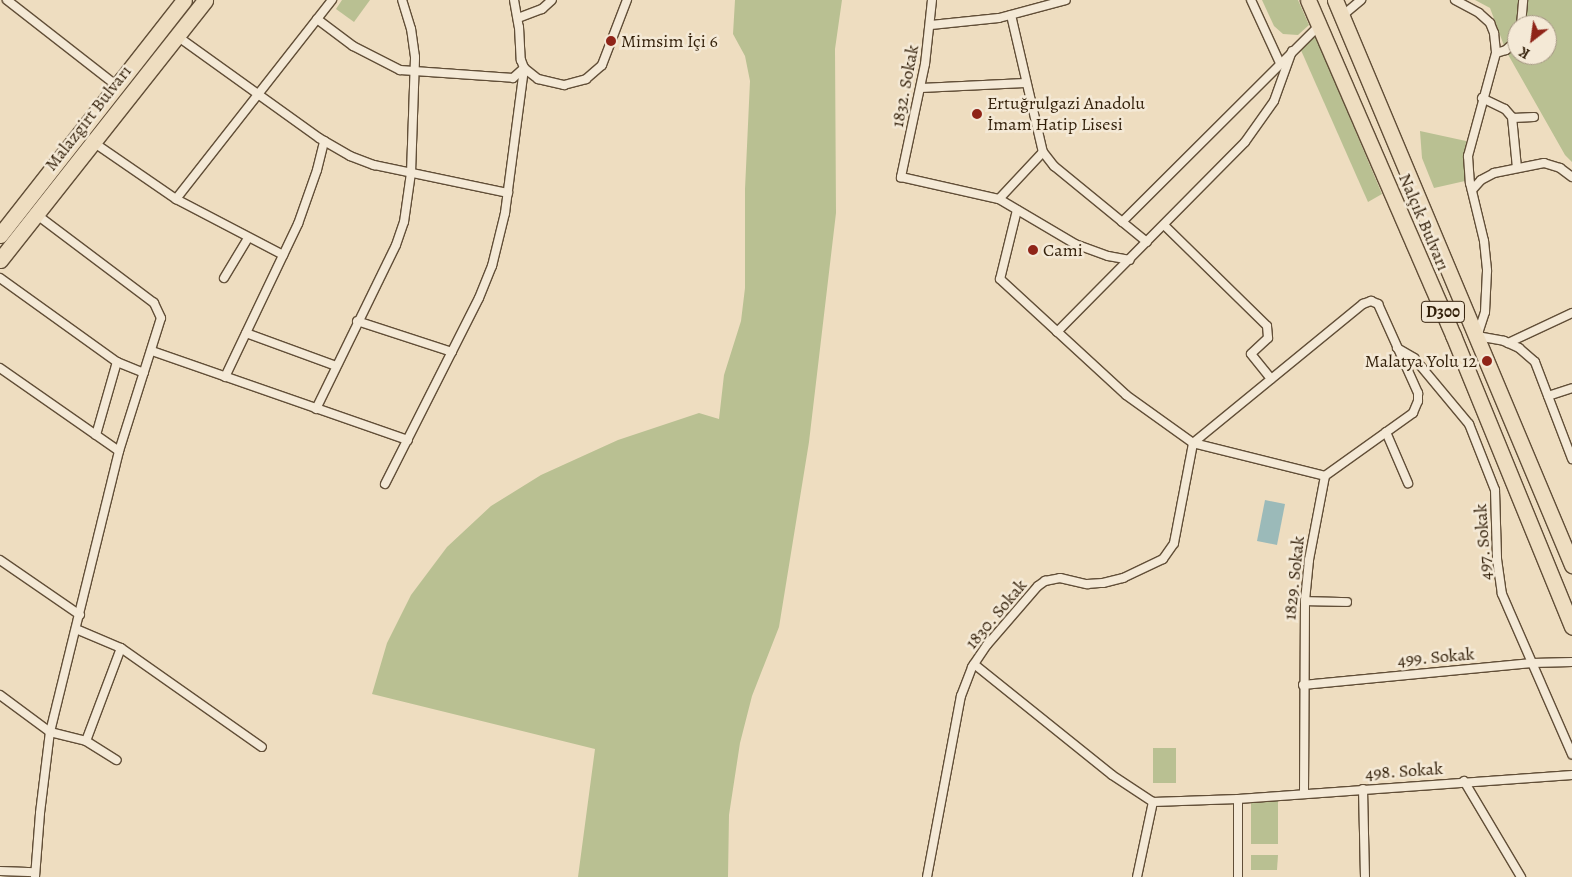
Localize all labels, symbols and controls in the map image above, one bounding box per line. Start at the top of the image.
north arrow [1507,15,1557,65]
place label: Mimsim İçi 6 [621,30,718,52]
marker: Mimsim İçi 6 [605,35,617,47]
text: K [1516,42,1533,63]
street label: 1832. Sokak [886,43,924,129]
street label: Malazgirt Bulvarı [40,61,136,175]
place label: Ertuğrulgazi Anadolu İmam Hatip Lisesi [987,93,1145,136]
marker: Ertuğrulgazi Anadolu İmam Hatip Lisesi [971,108,983,120]
street label: Nalçık Bulvarı [1394,170,1454,274]
place label: Cami [1043,239,1083,261]
marker: Cami [1027,244,1039,256]
road number: D300 [1420,298,1466,326]
place label: Malatya Yolu 12 [1365,350,1477,372]
marker: Malatya Yolu 12 [1481,355,1493,367]
street label: 497. Sokak [1470,503,1496,581]
street label: 1829. Sokak [1279,535,1309,621]
street label: 1830. Sokak [960,574,1032,654]
street label: 499. Sokak [1396,643,1476,671]
street label: 498. Sokak [1364,757,1444,785]

